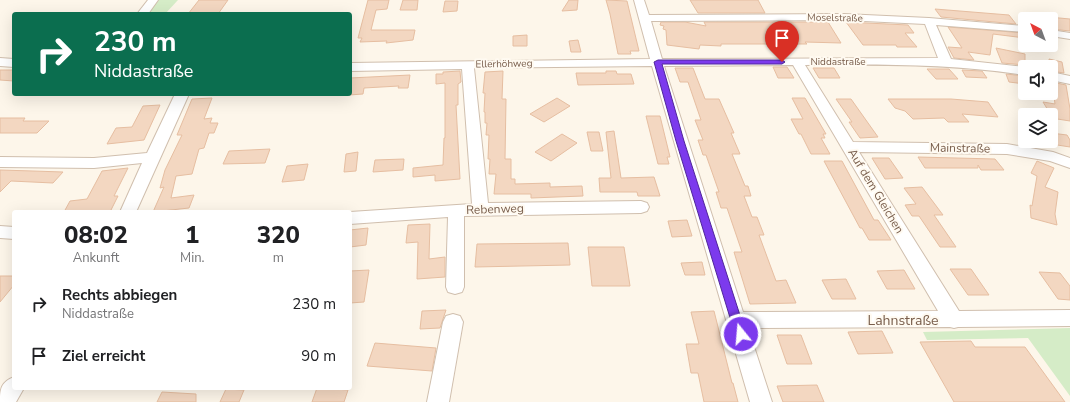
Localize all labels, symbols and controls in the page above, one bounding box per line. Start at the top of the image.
street label: Moselstraße [807,11,863,25]
north arrow [1018,12,1058,52]
map controls [1018,12,1058,148]
pin [765,21,799,62]
text: 230 m [94,23,177,61]
icon: arrive [771,27,793,49]
icon: right [28,28,80,80]
street label: Niddastraße [810,55,866,69]
street label: Ellerhöhweg [475,57,533,71]
text: Niddastraße [94,59,193,83]
button: sound [1018,60,1058,100]
button: layers [1018,108,1058,148]
street label: Mainstraße [930,139,990,157]
street label: Auf dem Gleichen [844,146,908,236]
street label: Rebenweg [466,200,524,218]
text: 08:02 [64,219,128,251]
text: 1 [185,219,200,251]
text: 320 [257,219,300,251]
text: Ankunft [73,249,119,267]
text: Min. [180,249,205,267]
text: m [273,249,284,267]
text: Rechts abbiegen [62,285,177,305]
icon: right [28,293,50,315]
text: 230 m [292,294,336,314]
text: Niddastraße [62,305,134,323]
street label: Lahnstraße [868,311,938,330]
position arrow [720,313,762,355]
icon: arrive [28,345,50,367]
text: Ziel erreicht [62,346,145,366]
text: 90 m [301,346,336,366]

